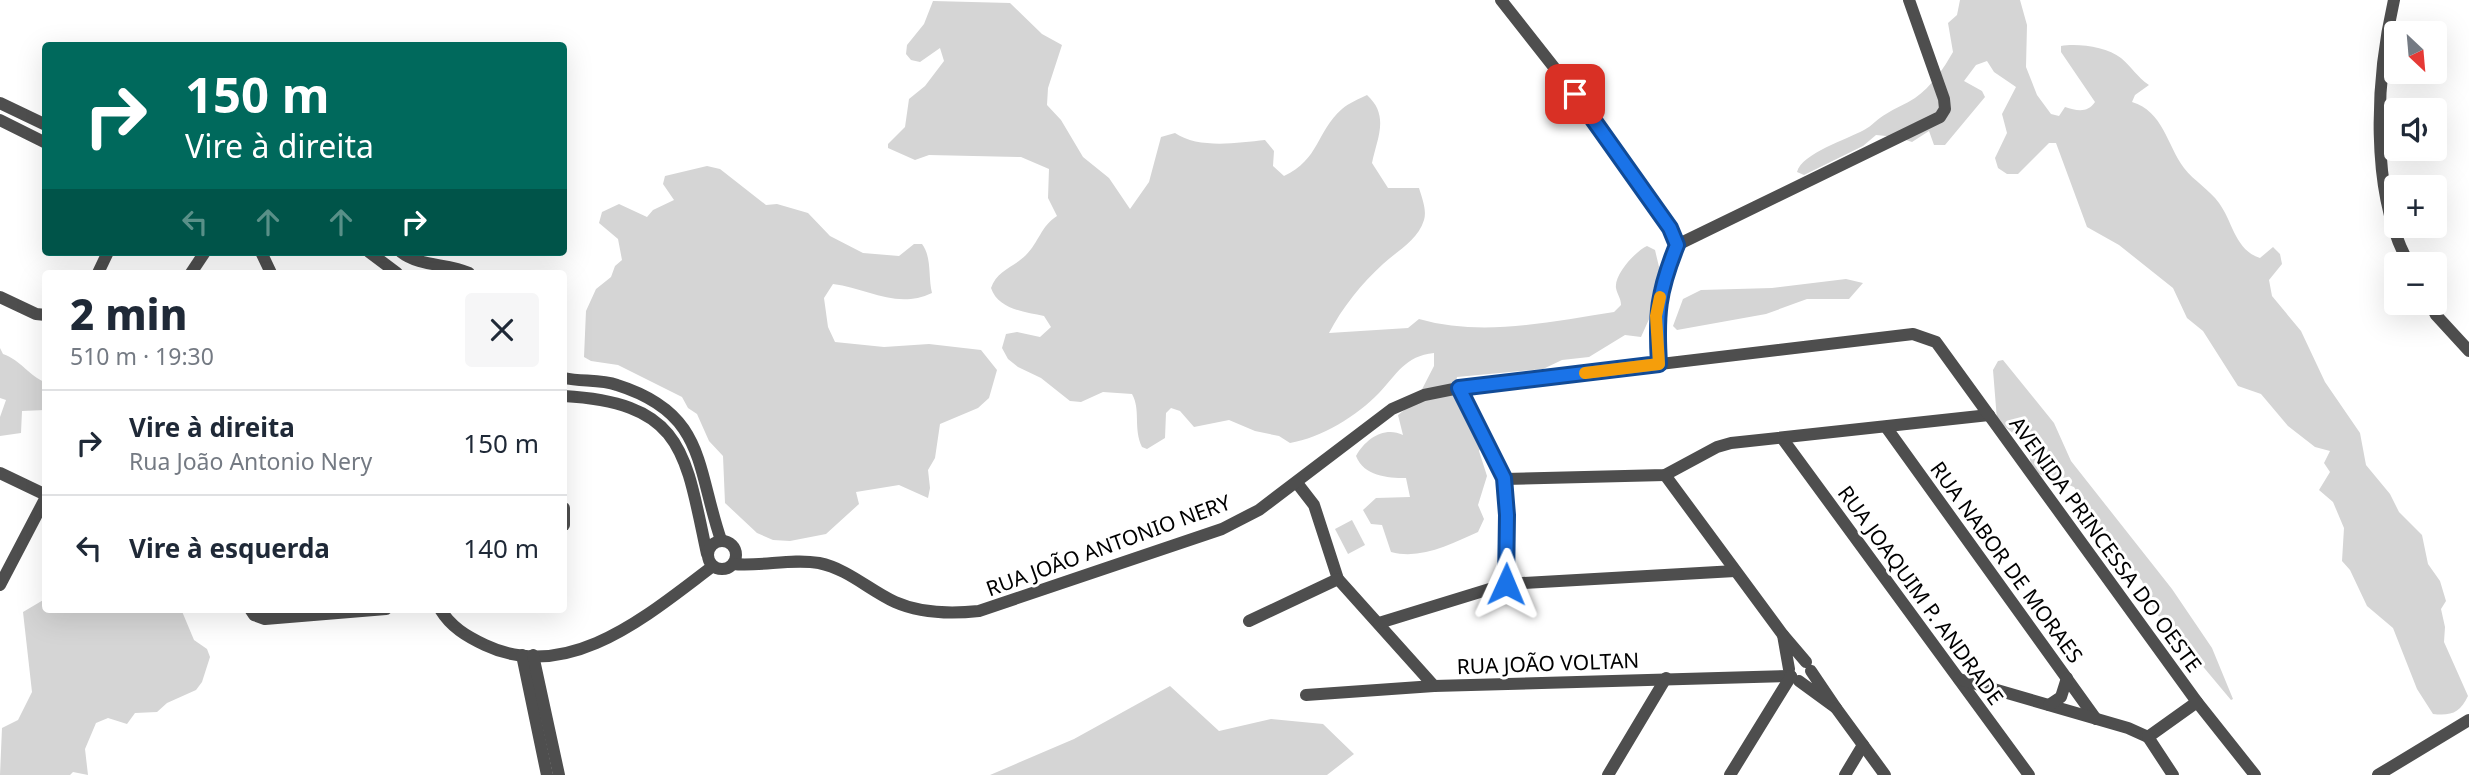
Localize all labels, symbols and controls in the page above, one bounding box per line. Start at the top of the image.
north arrow [2384,21,2446,84]
map controls [2384,21,2447,315]
text: 150 m [185,61,330,127]
pin [1545,64,1605,124]
icon: right [70,70,161,161]
icon: arrive [1556,75,1594,113]
button: sound [2384,98,2447,161]
text: Vire à direita [185,124,374,167]
button: + [2384,175,2447,238]
icon: left [176,203,214,241]
icon: ahead [249,203,287,241]
icon: ahead [322,203,360,241]
icon: right [395,203,433,241]
button: − [2384,252,2447,315]
text: 2 min [70,285,187,342]
button: close [465,293,539,367]
text: 510 m · 19:30 [70,340,214,372]
text: Vire à direita [129,409,295,445]
street label: AVENIDA PRINCESSA DO OESTE [2004,411,2208,677]
icon: right [70,424,108,462]
text: 150 m [463,425,539,461]
text: Rua João Antonio Nery [129,445,372,477]
street label: RUA NABOR DE MORAES [1924,456,2090,668]
street label: RUA JOAQUIM P. ANDRADE [1832,480,2010,710]
street label: RUA JOÃO ANTONIO NERY [982,488,1234,602]
icon: left [70,529,108,567]
text: Vire à esquerda [129,530,330,566]
text: 140 m [463,530,539,566]
position arrow [1469,547,1543,621]
street label: RUA JOÃO VOLTAN [1456,646,1640,680]

